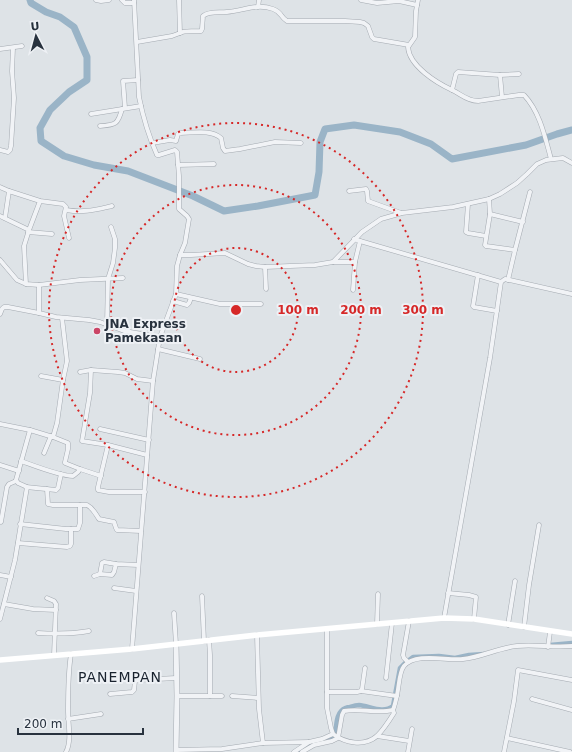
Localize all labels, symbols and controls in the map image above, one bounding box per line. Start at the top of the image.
north arrow [16,16,56,56]
text: U [30,20,40,33]
centre of rings [229,303,243,317]
text: 100 m [277,303,319,317]
text: 200 m [340,303,382,317]
text: 300 m [402,303,444,317]
place label: JNA Express Pamekasan [104,317,186,345]
marker: JNA Express Pamekasan [92,326,102,336]
district label: PANEMPAN [78,669,162,685]
scale bar [18,710,143,736]
text: 200 m [24,717,62,731]

